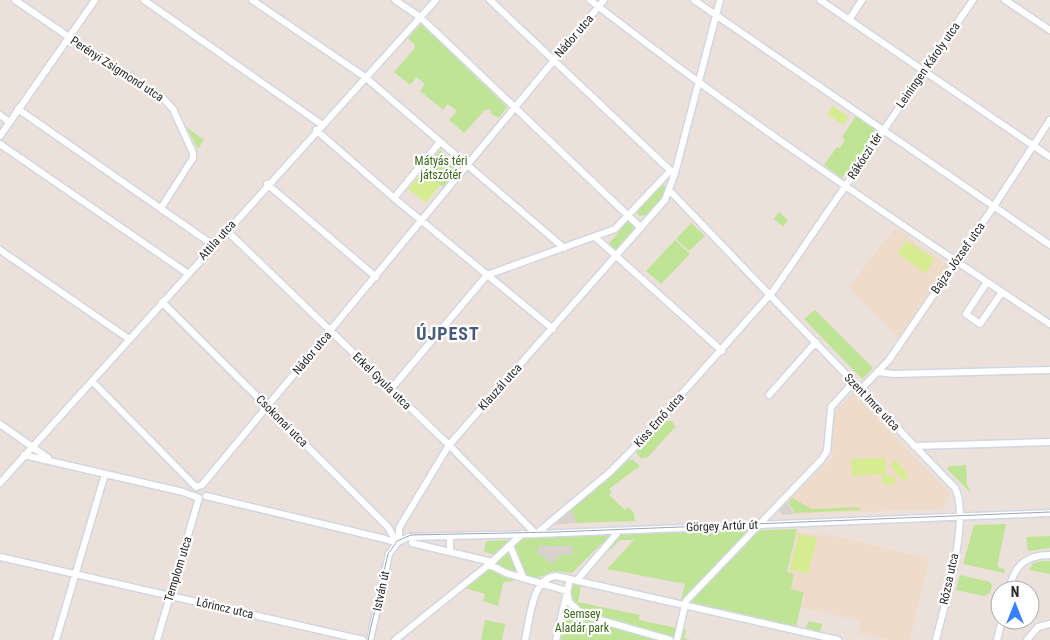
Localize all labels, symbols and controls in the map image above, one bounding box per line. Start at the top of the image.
street label: Nádor utca [552,12,597,60]
street label: Leiningen Károly utca [893,19,963,111]
street label: Perényi Zsigmond utca [68,34,166,105]
street label: Rákóczi tér [845,130,885,182]
park label: Mátyás téri játszótér [415,154,467,182]
street label: Attila utca [196,217,239,263]
street label: Bajza József utca [928,219,988,296]
district label: ÚJPEST [416,323,480,344]
street label: Nádor utca [290,328,334,378]
street label: Erkel Gyula utca [350,350,414,413]
street label: Klauzál utca [475,361,525,413]
street label: Szent Imre utca [841,371,903,434]
street label: Kiss Ernő utca [631,390,687,450]
street label: Csokonai utca [253,392,311,450]
street label: Görgey Artúr út [686,518,759,534]
street label: Templom utca [161,534,195,603]
street label: Rózsa utca [937,552,961,606]
street label: István út [370,569,392,612]
north arrow [990,580,1040,630]
text: N [1011,584,1019,600]
street label: Lőrincz utca [195,595,255,621]
park label: Semsey Aladár park [555,607,610,635]

